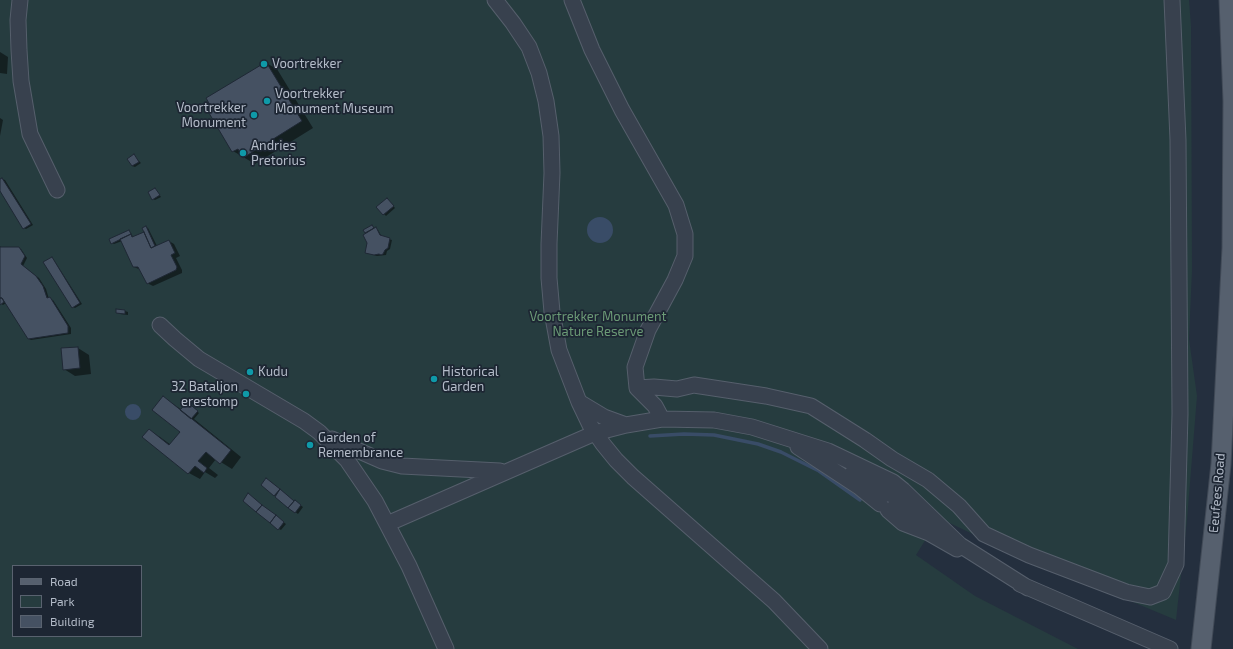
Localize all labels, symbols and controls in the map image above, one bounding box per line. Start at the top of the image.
place label: Voortrekker [272,56,342,72]
marker: Voortrekker [259,59,269,69]
place label: Voortrekker Monument Museum [275,86,394,117]
marker: Voortrekker Monument Museum [262,96,272,106]
place label: Voortrekker Monument [176,100,246,131]
marker: Voortrekker Monument [249,110,259,120]
place label: Andries Pretorius [251,138,305,169]
marker: Andries Pretorius [238,148,248,158]
park label: Voortrekker Monument Nature Reserve [529,309,667,340]
place label: Kudu [258,364,288,380]
place label: Historical Garden [442,364,499,395]
marker: Kudu [245,367,255,377]
marker: Historical Garden [429,374,439,384]
place label: 32 Bataljon erestomp [171,379,238,410]
marker: 32 Bataljon erestomp [241,389,251,399]
place label: Garden of Remembrance [318,430,403,461]
marker: Garden of Remembrance [305,440,315,450]
street label: Eeufees Road [1206,453,1228,533]
legend [12,565,142,637]
text: Road [50,574,78,588]
text: Park [50,594,75,608]
text: Building [50,614,94,628]

